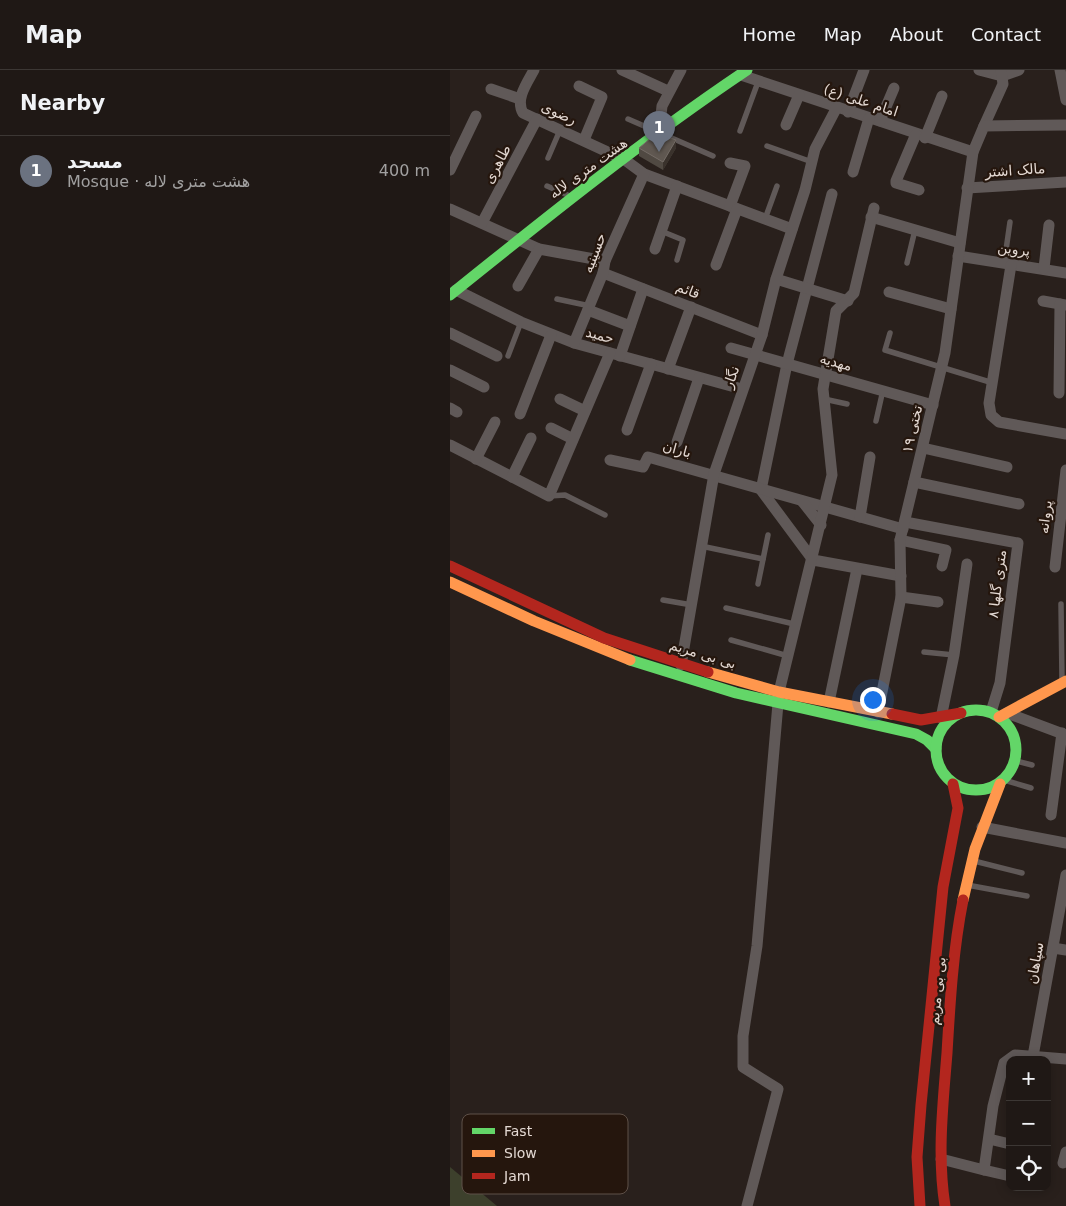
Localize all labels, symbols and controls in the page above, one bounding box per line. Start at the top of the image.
text: Map [25,21,82,49]
text: Home [743,24,796,45]
text: Map [824,24,862,45]
text: About [890,24,943,45]
text: Contact [971,24,1041,45]
street label: امام علی (ع) [822,80,900,120]
text: Nearby [20,91,105,115]
street label: رضوی [539,98,579,129]
pin: 1 [643,111,675,152]
street label: هشت متری لاله [546,134,631,203]
street label: طاهری [480,142,515,187]
text: مسجد [67,150,123,172]
street label: مالک اشتر [983,160,1046,181]
text: 1 [30,161,42,180]
text: 400 m [379,161,430,180]
text: Mosque · هشت متری لاله [67,172,250,191]
street label: حسینیه [579,231,609,275]
street label: پروین [997,239,1031,260]
street label: قائم [673,278,702,303]
street label: حمید [584,324,616,346]
street label: مهدیه [818,350,854,375]
street label: نگار [719,364,743,392]
street label: تختی ۱۹ [899,404,925,454]
street label: باران [661,438,693,461]
street label: پروانه [1035,499,1056,535]
street label: ۸ متری گلها [985,549,1010,619]
street label: بی بی مریم [668,636,738,673]
your location [860,687,886,713]
street label: سپاهان [1023,941,1048,985]
street label: بی بی مریم [925,956,950,1026]
map controls [1006,1056,1051,1191]
button: + [1006,1056,1051,1101]
button: − [1006,1101,1051,1146]
legend [462,1114,628,1194]
text: Fast [504,1123,533,1139]
text: Slow [504,1145,537,1161]
button: locate [1006,1146,1051,1191]
text: Jam [503,1168,530,1184]

